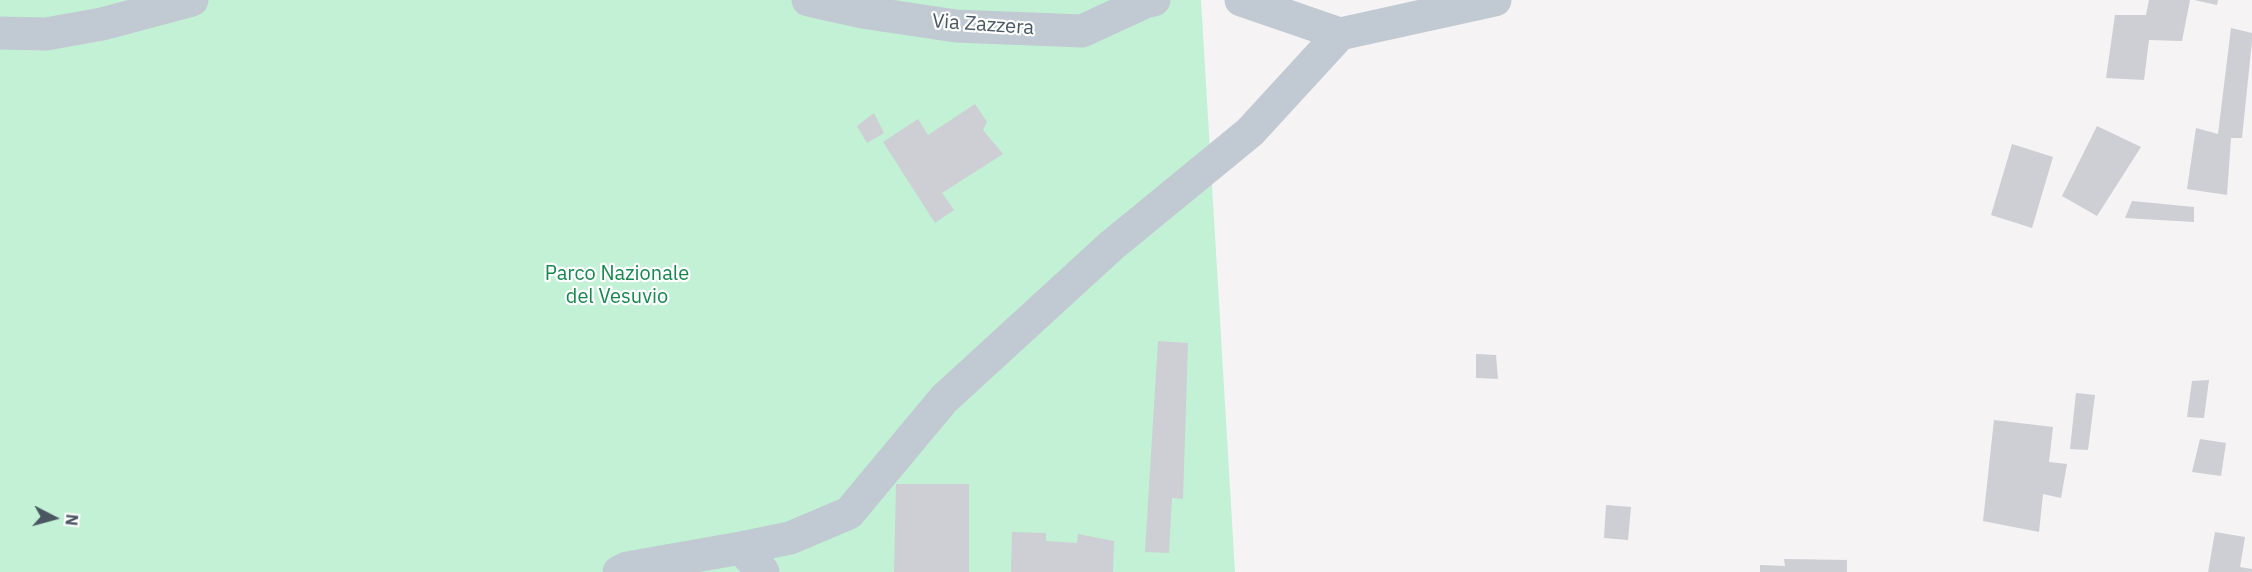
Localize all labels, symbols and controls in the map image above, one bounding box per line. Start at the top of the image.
street label: Via Zazzera [931,9,1035,41]
park label: Parco Nazionale del Vesuvio [545,262,689,309]
north arrow [24,488,84,548]
text: N [61,513,82,527]

